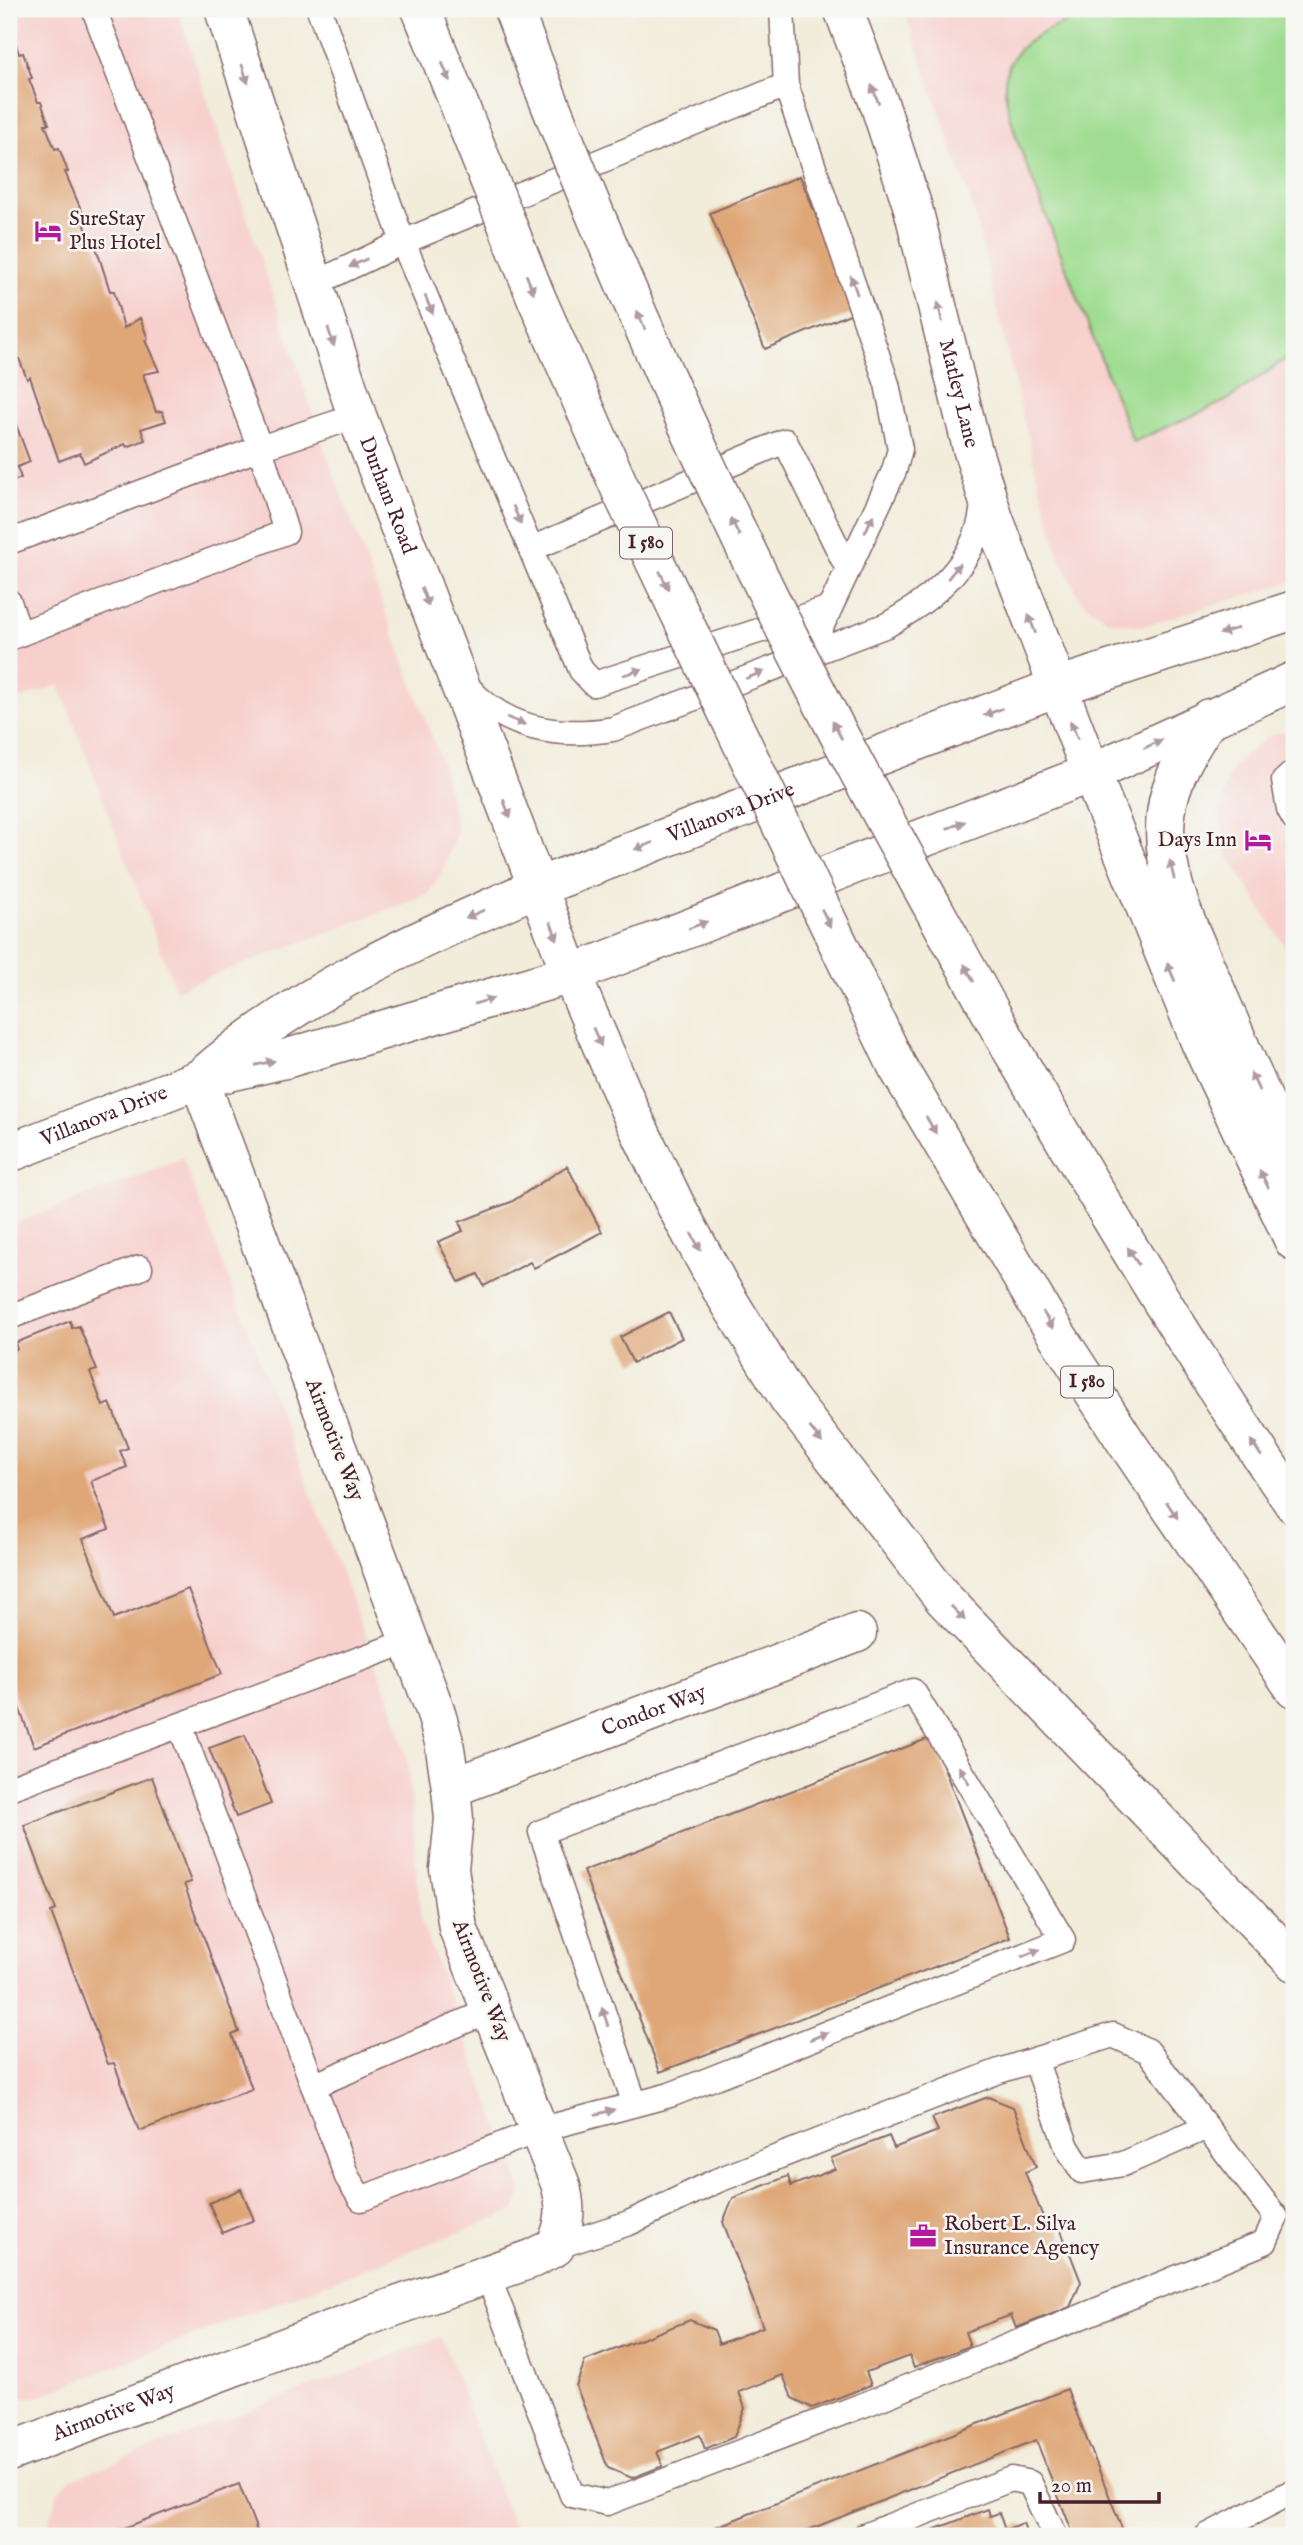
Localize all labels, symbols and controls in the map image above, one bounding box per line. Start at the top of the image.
one-way arrow [441,62,452,83]
one-way arrow [241,63,251,84]
one-way arrow [870,84,881,105]
place label: SureStay Plus Hotel [69,206,162,257]
hotel icon: SureStay Plus Hotel [33,216,63,246]
one-way arrow [348,257,368,269]
one-way arrow [525,273,536,294]
one-way arrow [848,274,859,295]
one-way arrow [423,295,435,315]
one-way arrow [935,301,946,323]
one-way arrow [635,310,647,330]
one-way arrow [326,326,337,347]
street label: Matley Lane [932,336,985,451]
street label: Durham Road [353,432,422,559]
one-way arrow [511,505,522,526]
one-way arrow [863,514,875,534]
one-way arrow [729,517,741,537]
road number: I 580 [620,528,672,558]
one-way arrow [946,563,961,580]
one-way arrow [659,570,670,590]
one-way arrow [420,586,431,607]
one-way arrow [1026,614,1037,635]
one-way arrow [1219,627,1240,637]
one-way arrow [622,666,643,676]
one-way arrow [745,669,766,680]
one-way arrow [983,707,1004,718]
one-way arrow [505,715,526,726]
one-way arrow [1068,719,1079,740]
one-way arrow [831,721,843,740]
one-way arrow [1143,738,1163,750]
street label: Villanova Drive [663,776,799,850]
one-way arrow [501,798,512,819]
one-way arrow [945,820,966,831]
hotel icon: Days Inn [1243,825,1273,855]
place label: Days Inn [1158,827,1237,854]
one-way arrow [633,841,654,852]
one-way arrow [1166,859,1177,881]
one-way arrow [465,908,485,920]
one-way arrow [820,908,832,928]
one-way arrow [549,920,560,941]
one-way arrow [688,920,709,931]
one-way arrow [1165,962,1177,982]
one-way arrow [963,963,975,983]
one-way arrow [473,995,494,1005]
one-way arrow [591,1027,603,1047]
one-way arrow [254,1058,276,1069]
one-way arrow [1249,1072,1261,1092]
street label: Villanova Drive [36,1079,172,1153]
one-way arrow [925,1115,937,1135]
one-way arrow [1258,1169,1270,1189]
one-way arrow [690,1232,702,1252]
one-way arrow [1127,1246,1140,1266]
one-way arrow [1041,1310,1054,1330]
road number: I 580 [1061,1366,1113,1398]
street label: Airmotive Way [298,1374,370,1506]
one-way arrow [809,1426,823,1444]
one-way arrow [1250,1438,1263,1457]
one-way arrow [1165,1501,1179,1519]
one-way arrow [949,1604,965,1621]
street label: Condor Way [597,1678,711,1743]
one-way arrow [957,1766,970,1785]
street label: Airmotive Way [445,1915,517,2047]
one-way arrow [1020,1947,1041,1958]
one-way arrow [599,2006,610,2027]
one-way arrow [809,2031,830,2042]
one-way arrow [594,2106,616,2117]
place label: Robert L. Silva Insurance Agency [944,2211,1100,2262]
office icon: Robert L. Silva Insurance Agency [908,2221,938,2251]
street label: Airmotive Way [48,2377,180,2448]
scale bar [1040,2461,1160,2505]
text: 20 m [1051,2473,1092,2500]

